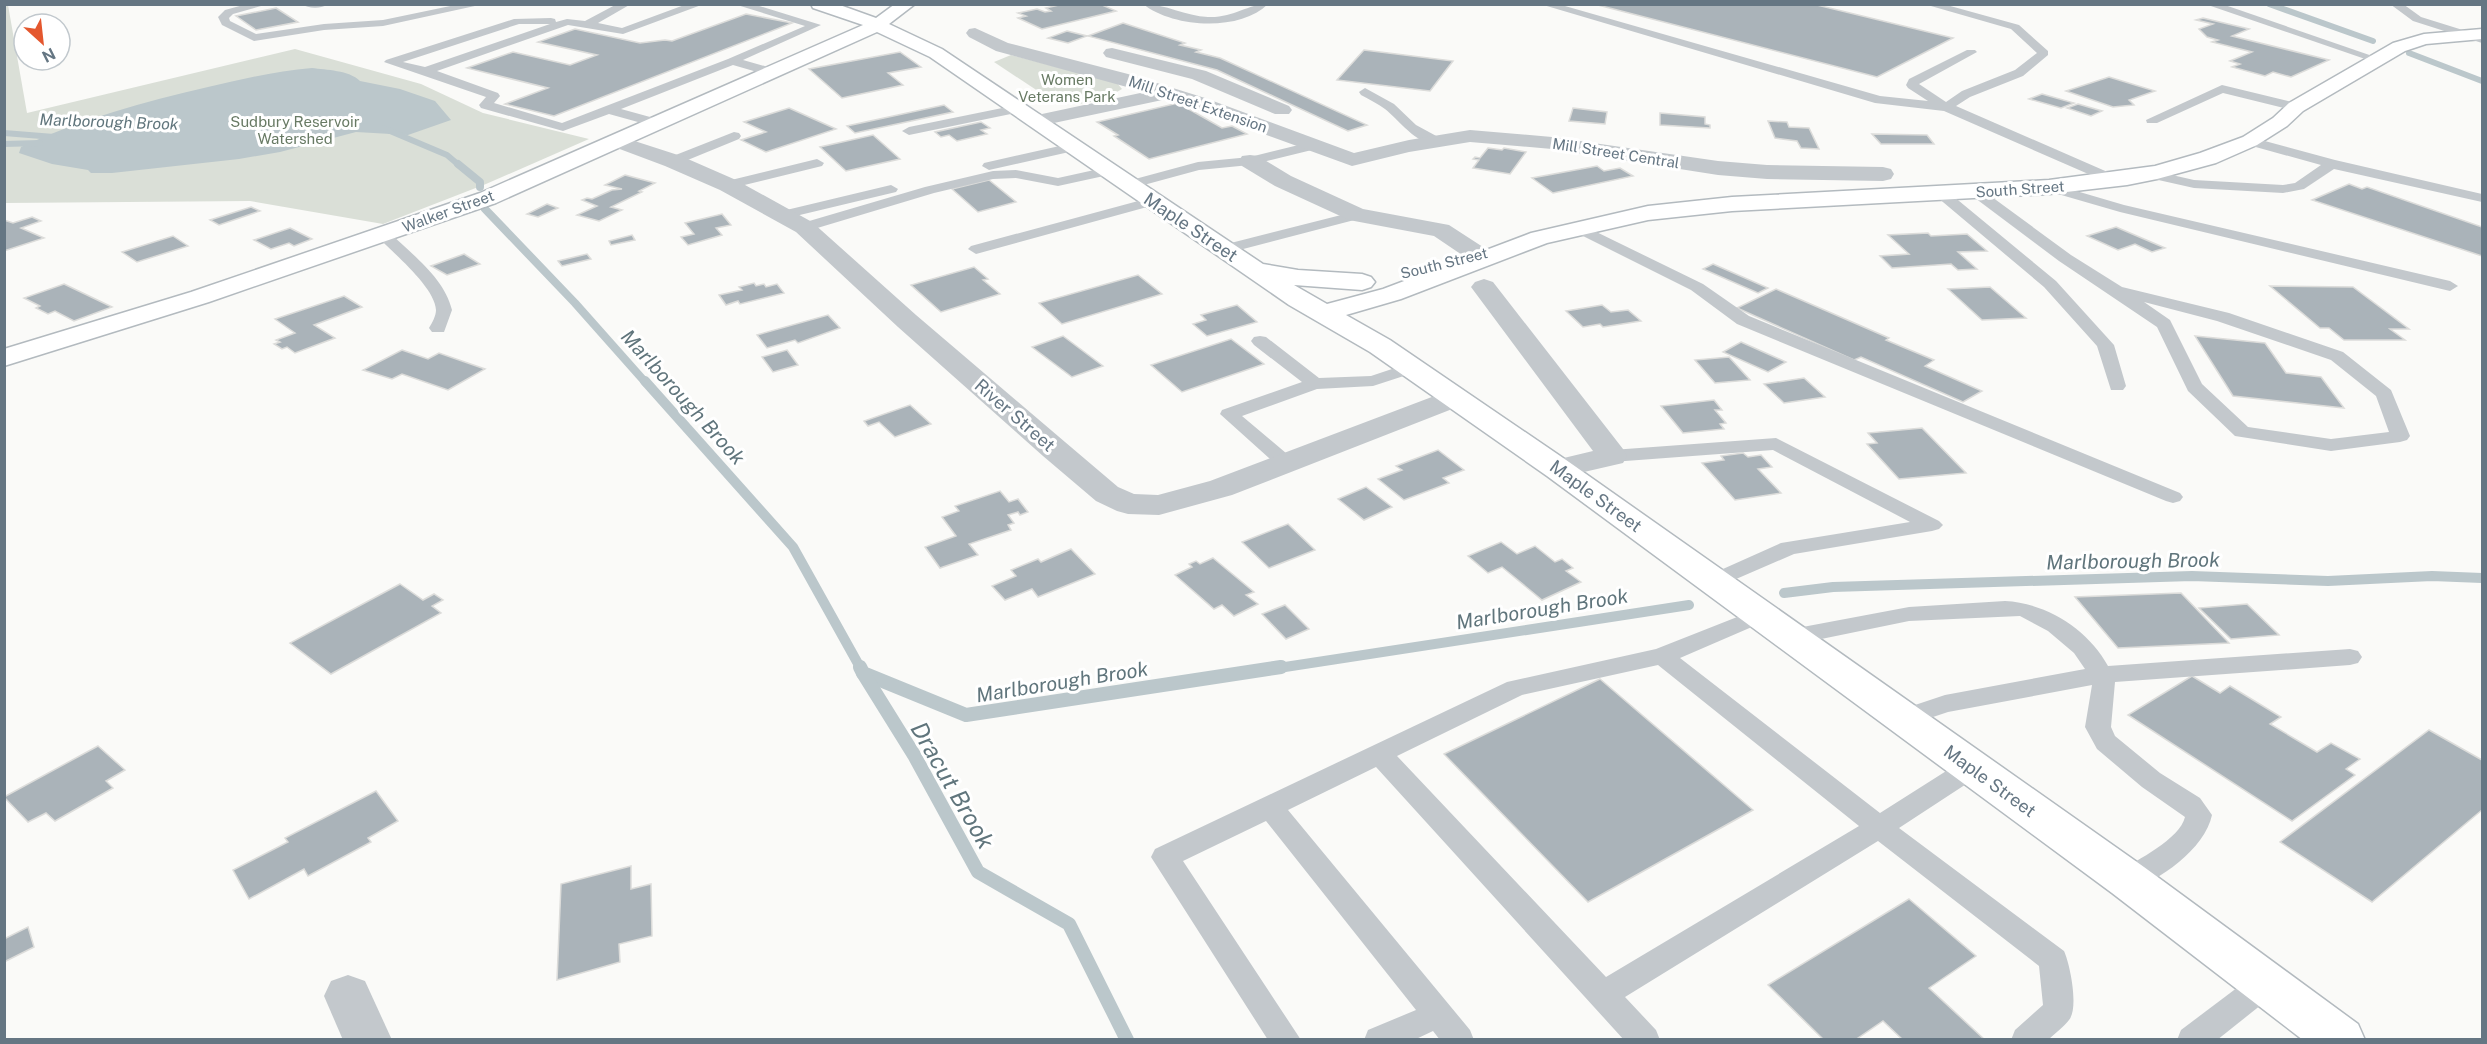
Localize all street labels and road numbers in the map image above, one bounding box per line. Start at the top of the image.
street label: Mill Street Extension [1126,72,1270,136]
street label: Mill Street Central [1551,135,1681,171]
street label: South Street [1975,177,2065,201]
street label: Walker Street [400,186,496,235]
street label: Maple Street [1140,188,1242,266]
street label: South Street [1399,244,1489,282]
street label: River Street [971,374,1059,456]
street label: Maple Street [1546,456,1646,536]
street label: Maple Street [1940,741,2040,821]

